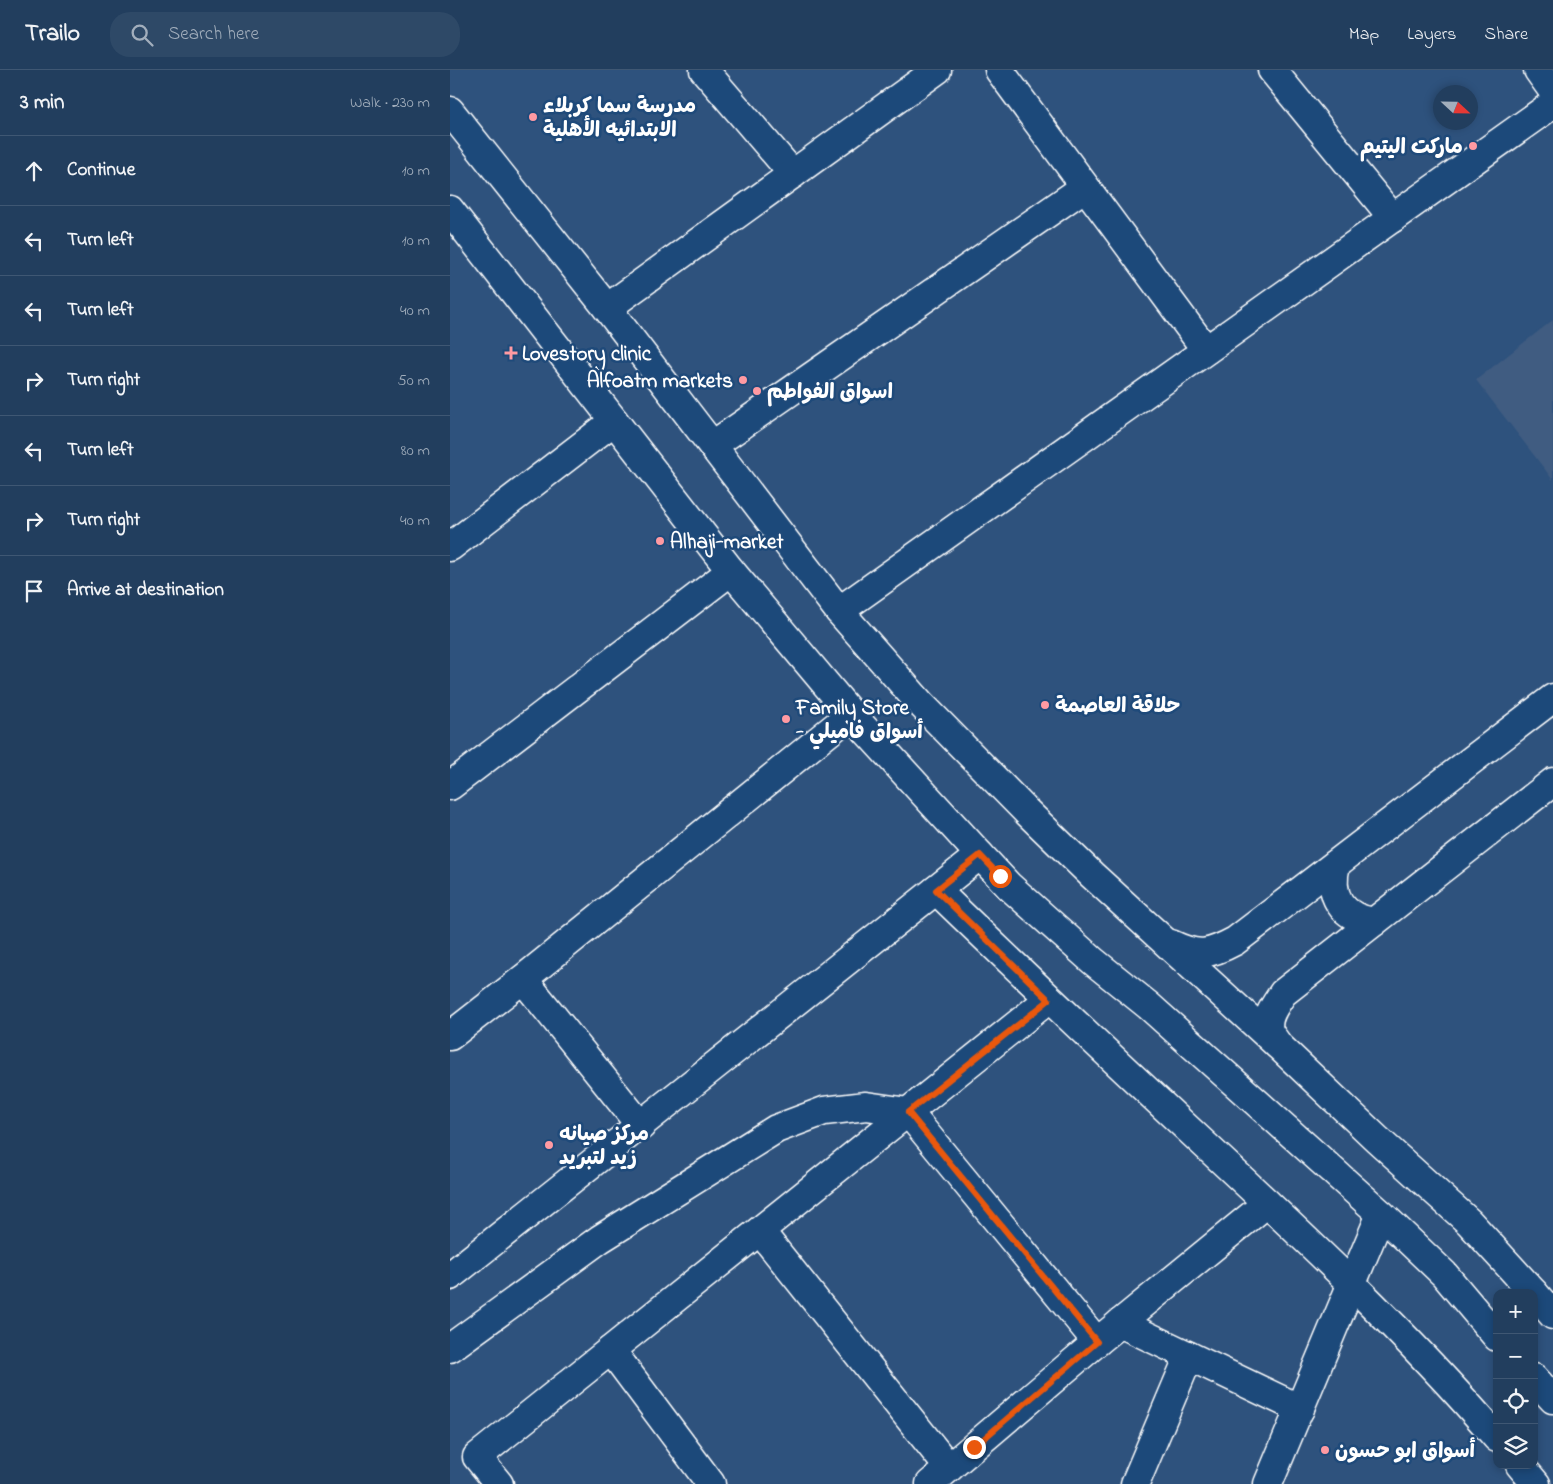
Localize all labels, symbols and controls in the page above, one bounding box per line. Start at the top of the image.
search box [110,12,460,57]
text: Trailo [25,17,80,52]
icon: search [128,21,156,49]
text: Search here [168,21,259,48]
text: Map [1349,22,1379,48]
text: Layers [1407,22,1457,48]
text: Share [1485,22,1528,48]
north arrow [1433,85,1478,130]
text: 3 min [20,88,64,118]
text: Walk · 230 m [350,91,430,115]
place label: مدرسة سما كربلاء الابتدائيه الأهلية [543,92,696,146]
marker: مدرسة سما كربلاء الابتدائيه الأهلية [527,111,539,123]
place label: ماركت اليتيم [1360,133,1463,163]
marker: ماركت اليتيم [1467,140,1479,152]
icon: ahead [20,157,48,185]
text: Continue [67,157,135,184]
text: 10 m [402,159,430,183]
icon: left [20,227,48,255]
text: Turn left [67,227,134,254]
text: 10 m [402,229,430,253]
icon: left [20,297,48,325]
text: Turn left [67,297,134,324]
text: 40 m [400,299,430,323]
place label: Lovestory clinic [522,340,652,372]
marker: Lovestory clinic [504,346,518,360]
icon: right [20,367,48,395]
text: Turn right [67,367,140,394]
place label: Alfoatm markets [587,367,733,397]
text: 50 m [398,369,430,393]
marker: Alfoatm markets [737,374,749,386]
place label: اسواق الفواطم [767,378,893,408]
marker: اسواق الفواطم [751,385,763,397]
icon: left [20,437,48,465]
text: Turn left [67,437,134,464]
text: 80 m [401,439,430,463]
icon: right [20,507,48,535]
text: Turn right [67,507,140,534]
text: 40 m [400,509,430,533]
place label: Alhaji-market [670,528,784,558]
marker: Alhaji-market [654,535,666,547]
icon: arrive [20,577,48,605]
text: Arrive at destination [67,577,224,604]
place label: حلاقة العاصمة [1055,692,1180,722]
place label: Family Store - أسواق فاميلي [795,694,923,750]
marker: حلاقة العاصمة [1039,699,1051,711]
marker: Family Store - أسواق فاميلي [780,713,792,725]
route start [989,865,1012,888]
place label: مركز صيانه زيد لتبريد [559,1120,649,1174]
marker: مركز صيانه زيد لتبريد [543,1139,555,1151]
map controls [1493,1289,1538,1469]
button: + [1493,1289,1538,1334]
button: − [1493,1334,1538,1379]
button: locate [1493,1379,1538,1424]
button: layers [1493,1424,1538,1469]
route end [963,1436,986,1459]
place label: أسواق ابو حسون [1335,1437,1476,1467]
marker: أسواق ابو حسون [1319,1444,1331,1456]

